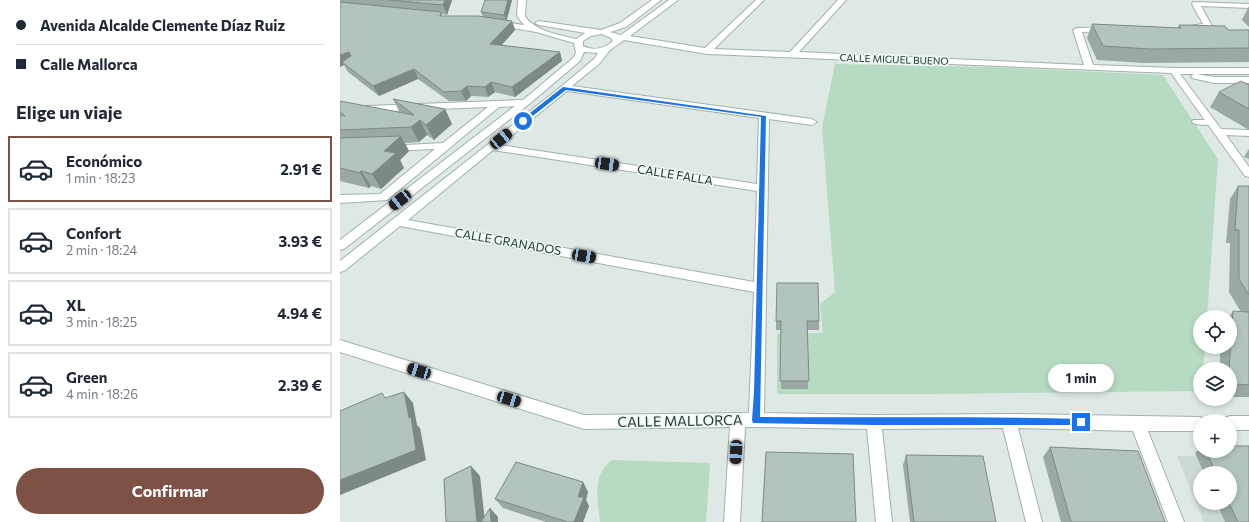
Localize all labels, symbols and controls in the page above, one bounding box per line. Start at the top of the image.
text: Avenida Alcalde Clemente Díaz Ruiz [40,16,285,34]
street label: CALLE MIGUEL BUENO [839,51,949,67]
text: Calle Mallorca [40,55,138,73]
text: Elige un viaje [16,101,122,123]
route start [514,112,532,130]
car [488,127,514,151]
icon: car [18,151,54,187]
text: Económico [66,152,142,170]
car [594,156,620,172]
text: 2.91 € [280,160,322,178]
street label: CALLE FALLA [636,161,714,187]
text: 1 min · 18:23 [66,170,135,186]
car [387,188,413,212]
icon: car [18,223,54,259]
text: Confort [66,224,121,242]
street label: CALLE GRANADOS [454,225,562,257]
text: 3.93 € [278,232,322,250]
text: 2 min · 18:24 [66,242,137,258]
car [571,248,597,264]
icon: car [18,295,54,331]
text: XL [66,296,85,314]
text: 4.94 € [277,304,322,322]
map controls [1193,310,1237,510]
button: locate [1193,310,1237,354]
text: 3 min · 18:25 [66,314,137,330]
car [406,362,432,380]
button: layers [1193,362,1237,406]
callout: 1 min [1048,364,1114,392]
icon: car [18,367,54,403]
text: Green [66,368,107,386]
text: 1 min [1066,370,1096,386]
text: 2.39 € [278,376,322,394]
text: 4 min · 18:26 [66,386,138,402]
car [496,390,522,408]
street label: CALLE MALLORCA [617,411,743,430]
route end [1072,413,1090,431]
button: + [1193,414,1237,458]
car [729,440,743,464]
button: − [1193,466,1237,510]
button: Confirmar [16,468,324,514]

